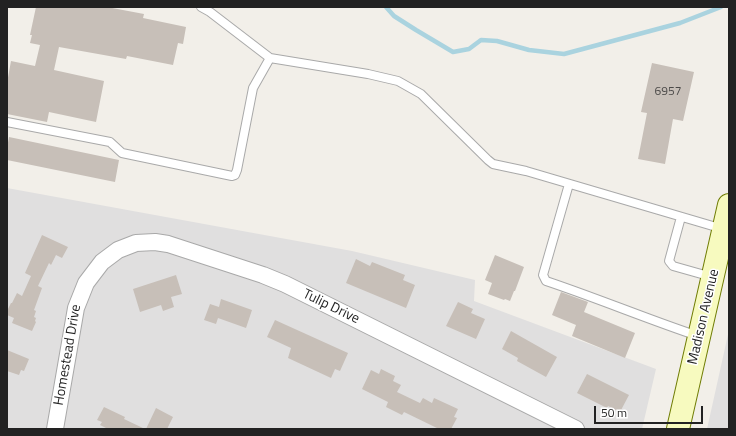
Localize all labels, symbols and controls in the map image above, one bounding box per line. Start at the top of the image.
house number: 6957 [655,85,681,99]
street label: Madison Avenue [685,268,723,366]
street label: Tulip Drive [300,286,362,328]
street label: Homestead Drive [51,303,85,407]
scale bar [596,398,705,424]
text: 50 m [601,403,627,422]

